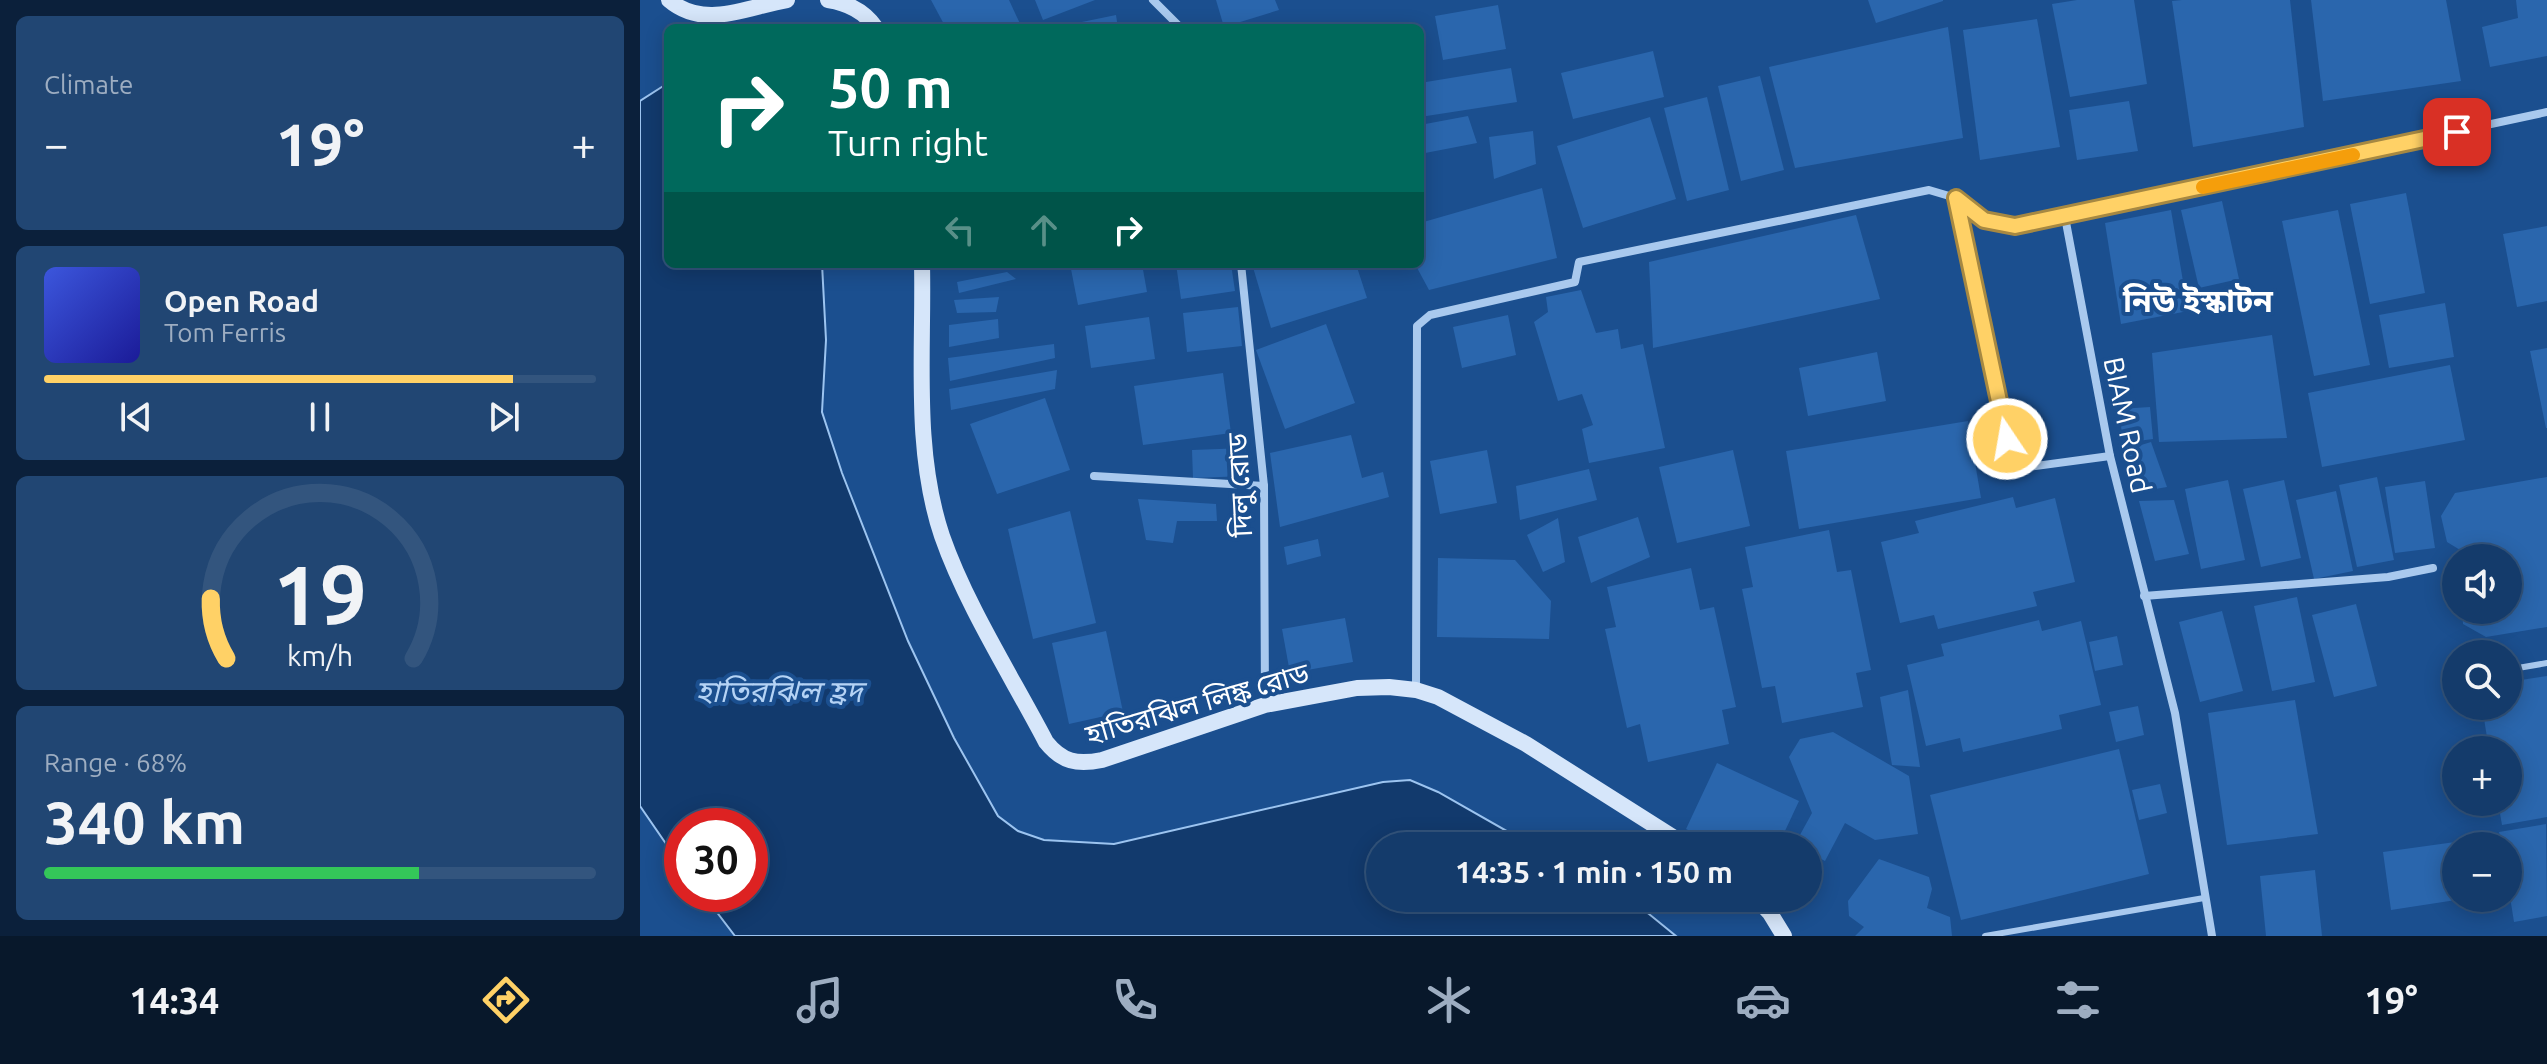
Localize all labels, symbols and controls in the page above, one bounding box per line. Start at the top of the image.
icon: right [696,56,800,160]
text: 50 m [828,56,953,119]
text: Climate [44,70,133,99]
pin [2423,98,2491,166]
text: 19° [276,110,364,177]
icon: arrive [2435,110,2479,154]
text: − [44,119,69,168]
text: + [571,119,596,168]
text: Turn right [828,122,988,163]
icon: left [938,208,982,252]
icon: ahead [1022,208,1066,252]
icon: right [1106,208,1150,252]
district label: নিউ ইস্কাটন [2122,282,2274,318]
text: Open Road [164,284,319,318]
text: Tom Ferris [164,318,286,347]
street label: BIAM Road [2098,354,2158,496]
icon: previous [114,395,158,439]
icon: pause [298,395,342,439]
icon: next [482,395,526,439]
position arrow [1965,397,2049,481]
street label: দিলু রোড [1221,431,1259,539]
map controls [2442,544,2522,912]
button: sound [2442,544,2522,624]
text: 19 [273,547,367,641]
text: km/h [287,639,353,671]
button: search [2442,640,2522,720]
street label: হাতিরঝিল লিঙ্ক রোড [1081,656,1313,750]
water label: হাতিরঝিল হ্রদ [696,674,868,708]
button: + [2442,736,2522,816]
text: Range · 68% [44,748,187,777]
text: 340 km [44,788,245,855]
speed limit sign: 30 [664,808,768,912]
button: − [2442,832,2522,912]
text: 14:35 · 1 min · 150 m [1455,855,1733,889]
icon: directions [478,972,534,1028]
icon: music [792,972,848,1028]
icon: phone [1107,972,1163,1028]
icon: climate [1421,972,1477,1028]
icon: car [1735,972,1791,1028]
icon: filters [2050,972,2106,1028]
text: 14:34 [129,980,219,1021]
text: 19° [2364,980,2418,1021]

